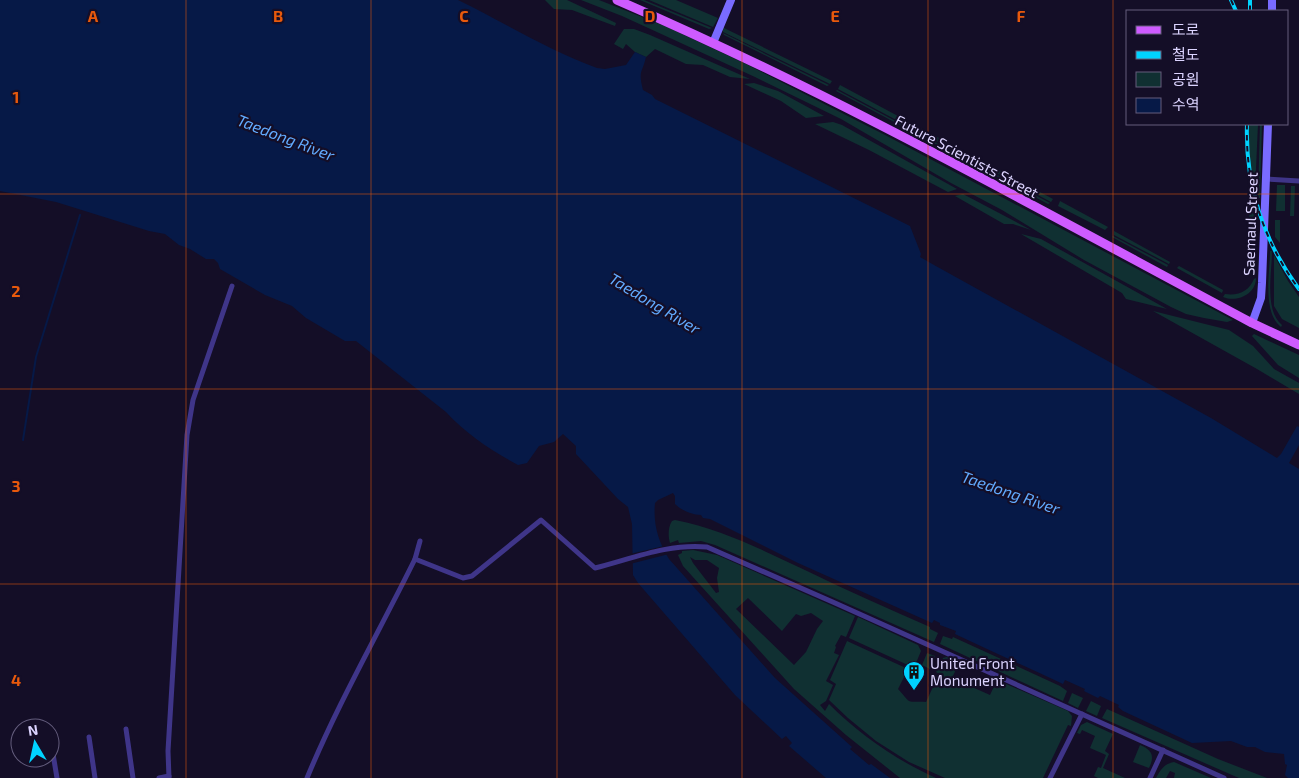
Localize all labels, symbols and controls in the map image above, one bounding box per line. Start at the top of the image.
text: A [88,6,99,25]
text: B [273,6,283,25]
text: C [459,6,469,25]
text: D [645,6,656,25]
text: E [830,6,840,25]
text: F [1017,6,1026,25]
legend [1126,10,1289,125]
text: 도로 [1172,20,1200,38]
text: 철도 [1172,45,1200,63]
text: 공원 [1172,70,1200,88]
text: 1 [13,87,19,106]
text: 수역 [1172,95,1200,113]
water label: Taedong River [235,110,338,165]
street label: Future Scientists Street [892,111,1042,202]
street label: Saemaul Street [1239,172,1261,276]
water label: Taedong River [606,268,704,338]
text: 2 [11,281,21,300]
water label: Taedong River [959,466,1063,518]
text: 3 [11,476,21,495]
place label: United Front Monument [930,654,1015,689]
building icon: United Front Monument [902,660,926,691]
text: 4 [11,670,21,689]
north arrow [10,718,60,768]
text: N [27,720,39,739]

